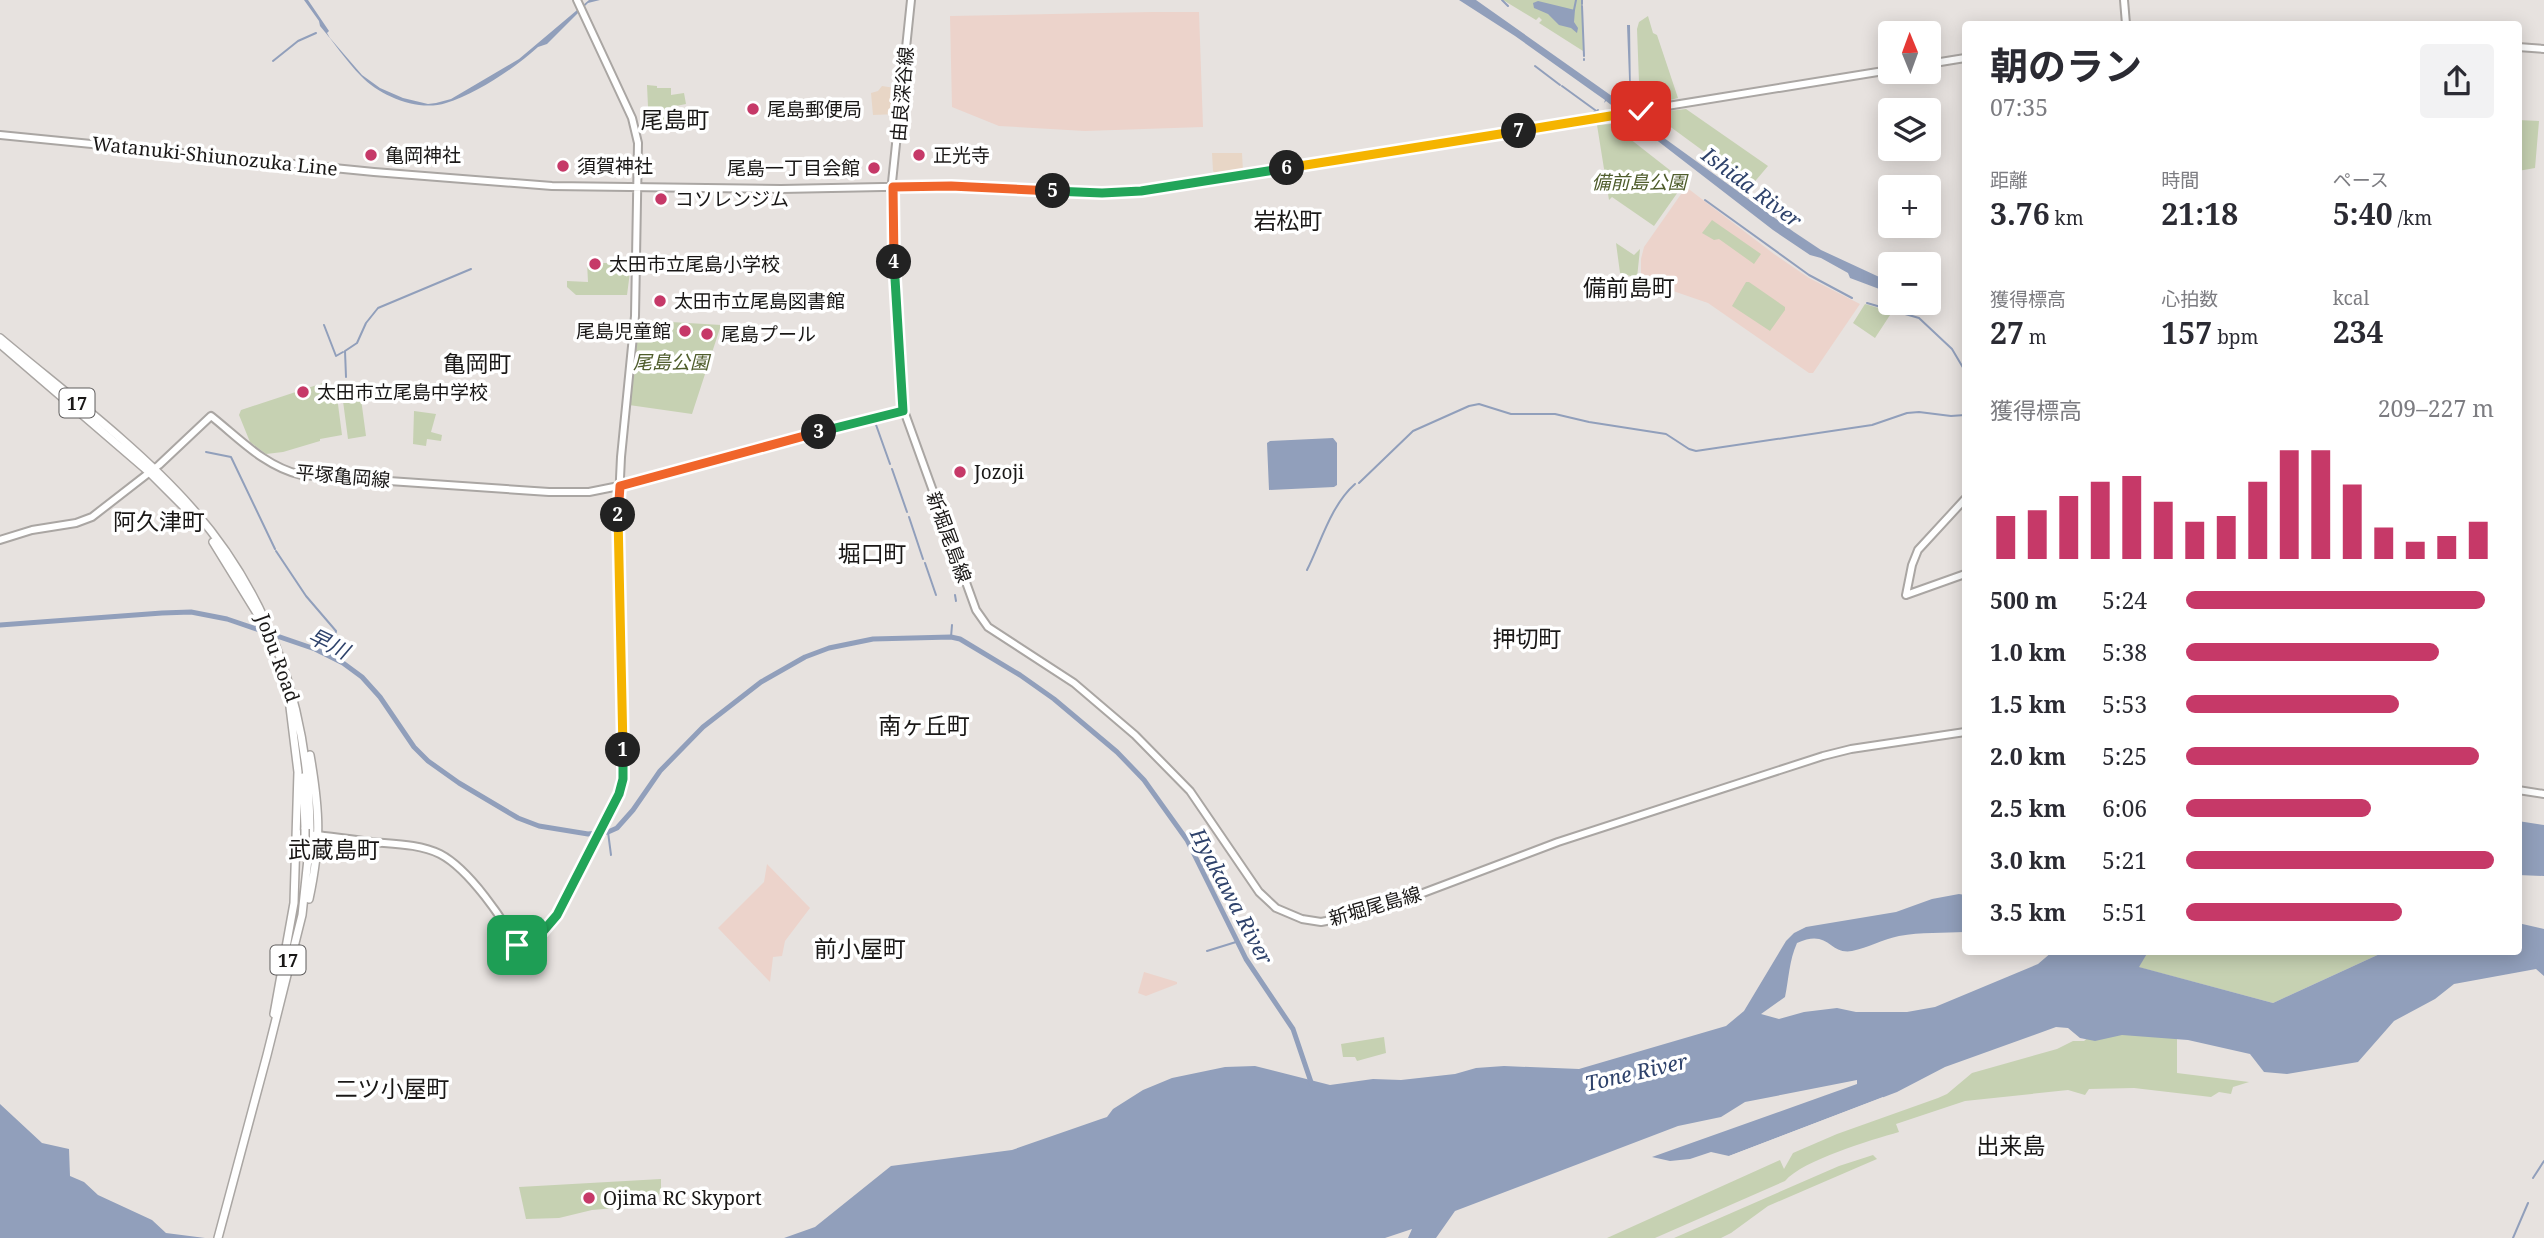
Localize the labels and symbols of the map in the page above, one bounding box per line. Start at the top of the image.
north arrow [1878,21,1941,84]
street label: 由良深谷線 [885,46,919,142]
pin [1611,81,1671,141]
place label: 尾島郵便局 [767,96,862,122]
marker: 尾島郵便局 [745,101,761,117]
district label: 尾島町 [641,103,710,135]
pin: 7 [1502,114,1536,148]
street label: Watanuki-Shiunozuka Line [91,130,339,182]
water label: Ishida River [1696,140,1808,234]
place label: 亀岡神社 [385,142,461,168]
place label: 正光寺 [933,142,990,168]
marker: 亀岡神社 [363,147,379,163]
marker: 正光寺 [911,147,927,163]
pin: 6 [1270,150,1304,186]
place label: 須賀神社 [577,153,653,179]
place label: 尾島一丁目会館 [727,155,860,181]
marker: 須賀神社 [555,158,571,174]
marker: 尾島一丁目会館 [866,160,882,176]
park label: 備前島公園 [1591,169,1689,195]
pin: 5 [1036,174,1070,208]
place label: コソレンジム [675,186,789,212]
marker: コソレンジム [653,191,669,207]
district label: 岩松町 [1254,204,1323,236]
pin: 4 [876,244,912,280]
place label: 太田市立尾島小学校 [609,251,780,277]
marker: 太田市立尾島小学校 [587,256,603,272]
district label: 備前島町 [1583,271,1675,303]
place label: 太田市立尾島図書館 [674,288,845,314]
marker: 太田市立尾島図書館 [652,293,668,309]
place label: 尾島児童館 [576,318,671,344]
place label: 尾島プール [721,321,816,347]
marker: 尾島児童館 [677,323,693,339]
marker: 尾島プール [699,326,715,342]
district label: 亀岡町 [443,347,512,379]
park label: 尾島公園 [633,349,712,375]
place label: 太田市立尾島中学校 [317,379,488,405]
marker: 太田市立尾島中学校 [295,384,311,400]
road number: 17 [60,388,94,418]
pin: 3 [802,414,836,450]
street label: 平塚亀岡線 [295,459,391,493]
place label: Jozoji [973,459,1024,485]
marker: Jozoji [952,464,968,480]
street label: 新堀尾島線 [921,488,977,586]
pin: 2 [600,498,636,532]
district label: 阿久津町 [113,505,205,537]
district label: 堀口町 [838,537,907,569]
street label: Jobu Road [250,609,306,706]
water label: 早川 [304,621,356,666]
district label: 押切町 [1493,622,1562,654]
district label: 南ヶ丘町 [878,709,970,741]
pin: 1 [606,732,640,768]
water label: Hyakawa River [1184,822,1280,969]
district label: 武蔵島町 [288,833,380,865]
street label: 新堀尾島線 [1326,880,1424,932]
pin [487,915,547,975]
district label: 前小屋町 [814,932,906,964]
road number: 17 [270,945,306,974]
water label: Tone River [1582,1047,1690,1097]
district label: 二ツ小屋町 [335,1072,450,1104]
district label: 出来島 [1977,1129,2046,1161]
place label: Ojima RC Skyport [603,1185,762,1211]
marker: Ojima RC Skyport [581,1190,597,1206]

